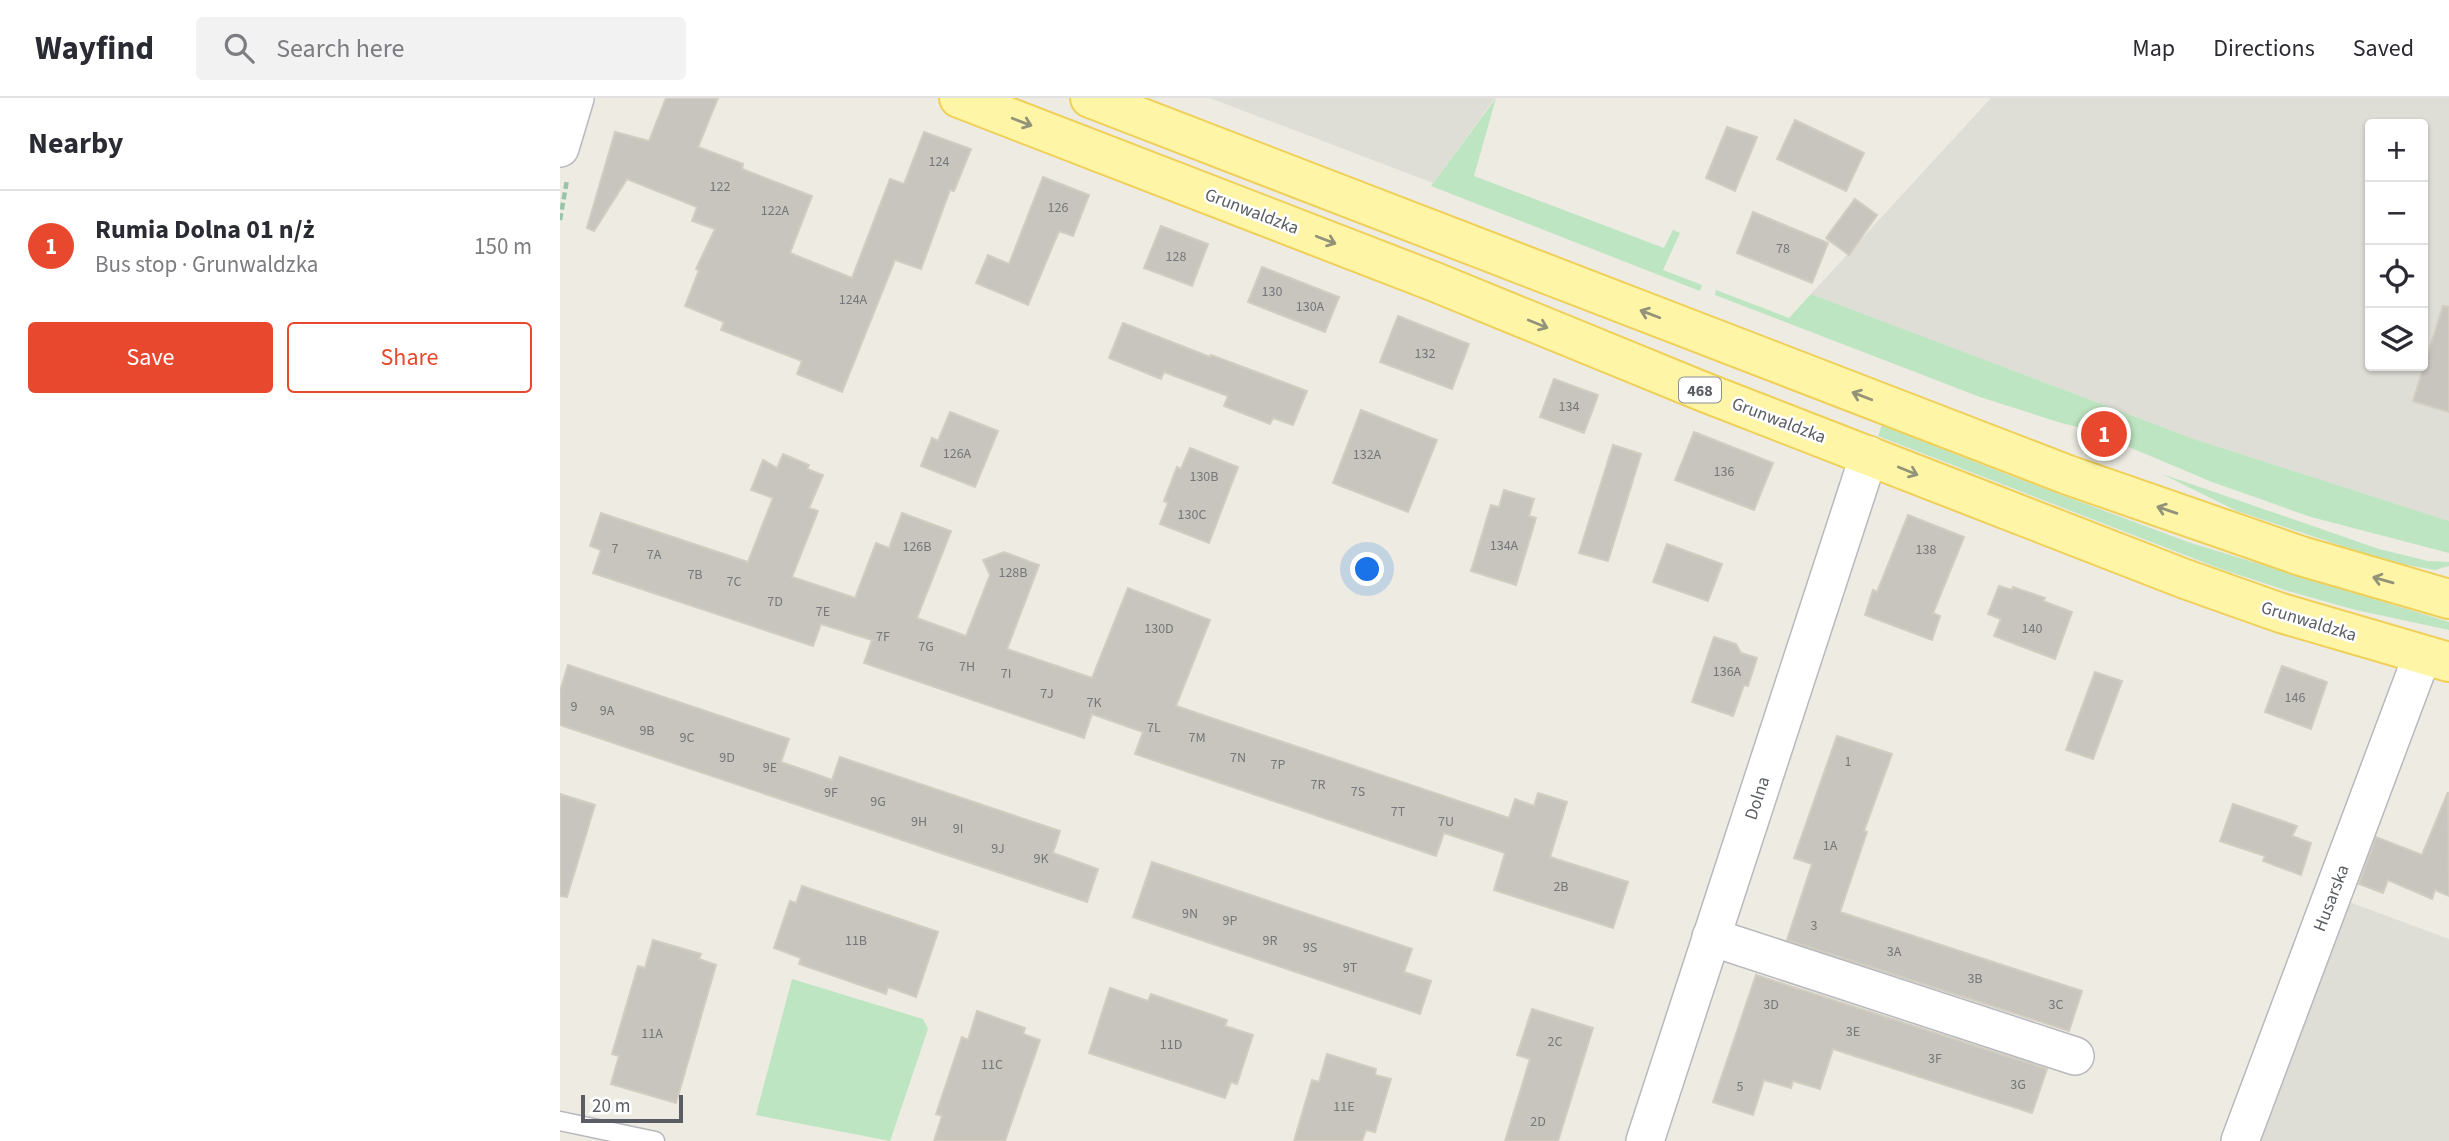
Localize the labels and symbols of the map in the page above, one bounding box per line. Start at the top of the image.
one-way arrow [1011,117,1033,130]
house number: 124 [929,152,949,172]
house number: 122 [710,177,730,197]
street label: Grunwaldzka [1201,182,1302,241]
house number: 126 [1048,198,1068,218]
house number: 122A [761,201,790,221]
one-way arrow [1315,234,1337,247]
house number: 78 [1776,239,1790,259]
house number: 128 [1166,247,1186,267]
house number: 130 [1262,282,1282,302]
house number: 124A [839,290,868,310]
house number: 130A [1296,297,1325,317]
one-way arrow [1639,307,1661,320]
one-way arrow [1526,318,1548,331]
house number: 132 [1415,344,1435,364]
road number: 468 [1679,378,1721,402]
one-way arrow [1852,389,1873,402]
street label: Grunwaldzka [1728,391,1829,450]
house number: 134 [1559,397,1579,417]
pin: 1 [2081,408,2127,460]
house number: 126A [943,444,972,464]
house number: 132A [1353,445,1382,465]
house number: 136 [1714,462,1734,482]
one-way arrow [1897,465,1919,478]
house number: 130B [1189,467,1219,487]
one-way arrow [2157,503,2179,515]
house number: 130C [1178,505,1206,525]
house number: 134A [1490,536,1519,556]
house number: 126B [902,537,932,557]
house number: 7 [612,539,619,559]
house number: 138 [1916,540,1936,560]
house number: 7A [647,545,662,565]
your location [1350,552,1384,586]
house number: 128B [998,563,1028,583]
house number: 7B [687,565,703,585]
house number: 7C [727,572,741,592]
one-way arrow [2373,573,2395,586]
house number: 7D [767,592,783,612]
street label: Grunwaldzka [2258,595,2360,648]
house number: 7E [816,602,830,622]
house number: 130D [1144,619,1174,639]
house number: 140 [2022,619,2042,639]
house number: 7F [876,627,890,647]
house number: 7G [918,637,934,657]
house number: 7H [959,657,975,677]
house number: 136A [1713,662,1742,682]
house number: 7I [1001,664,1011,684]
house number: 7J [1040,684,1054,704]
house number: 146 [2285,688,2305,708]
house number: 7K [1086,693,1102,713]
house number: 9 [571,697,578,717]
house number: 9A [600,701,615,721]
house number: 7L [1147,718,1161,738]
house number: 9B [639,721,655,741]
house number: 9C [680,728,694,748]
house number: 7M [1188,728,1206,748]
house number: 9D [719,748,735,768]
house number: 7N [1230,748,1246,768]
house number: 1 [1845,752,1852,772]
house number: 7P [1271,755,1286,775]
house number: 9E [763,758,777,778]
street label: Dolna [1739,773,1776,823]
house number: 7R [1311,775,1325,795]
house number: 7S [1351,782,1365,802]
house number: 9F [824,783,838,803]
house number: 9G [870,792,886,812]
house number: 7T [1391,802,1406,822]
house number: 9H [911,812,927,832]
house number: 7U [1438,812,1454,832]
house number: 9I [953,819,963,839]
house number: 1A [1823,836,1838,856]
house number: 9J [991,839,1005,859]
house number: 9K [1033,849,1049,869]
street label: Husarska [2307,861,2356,935]
house number: 2B [1553,877,1569,897]
house number: 9N [1182,904,1198,924]
house number: 9P [1223,911,1238,931]
house number: 3 [1811,916,1818,936]
house number: 11B [845,931,867,951]
house number: 9R [1263,931,1277,951]
house number: 9S [1303,938,1317,958]
house number: 3A [1887,942,1902,962]
house number: 9T [1343,958,1358,978]
house number: 3B [1967,969,1983,989]
house number: 3D [1763,995,1779,1015]
house number: 3C [2049,995,2063,1015]
house number: 3E [1846,1022,1860,1042]
house number: 11A [641,1024,663,1044]
house number: 2C [1548,1032,1562,1052]
house number: 11D [1160,1035,1182,1055]
house number: 3F [1928,1049,1942,1069]
house number: 11C [981,1055,1003,1075]
house number: 3G [2010,1075,2026,1095]
house number: 5 [1737,1077,1744,1097]
scale bar [581,1092,682,1124]
house number: 11E [1333,1097,1355,1117]
house number: 2D [1530,1112,1546,1132]

